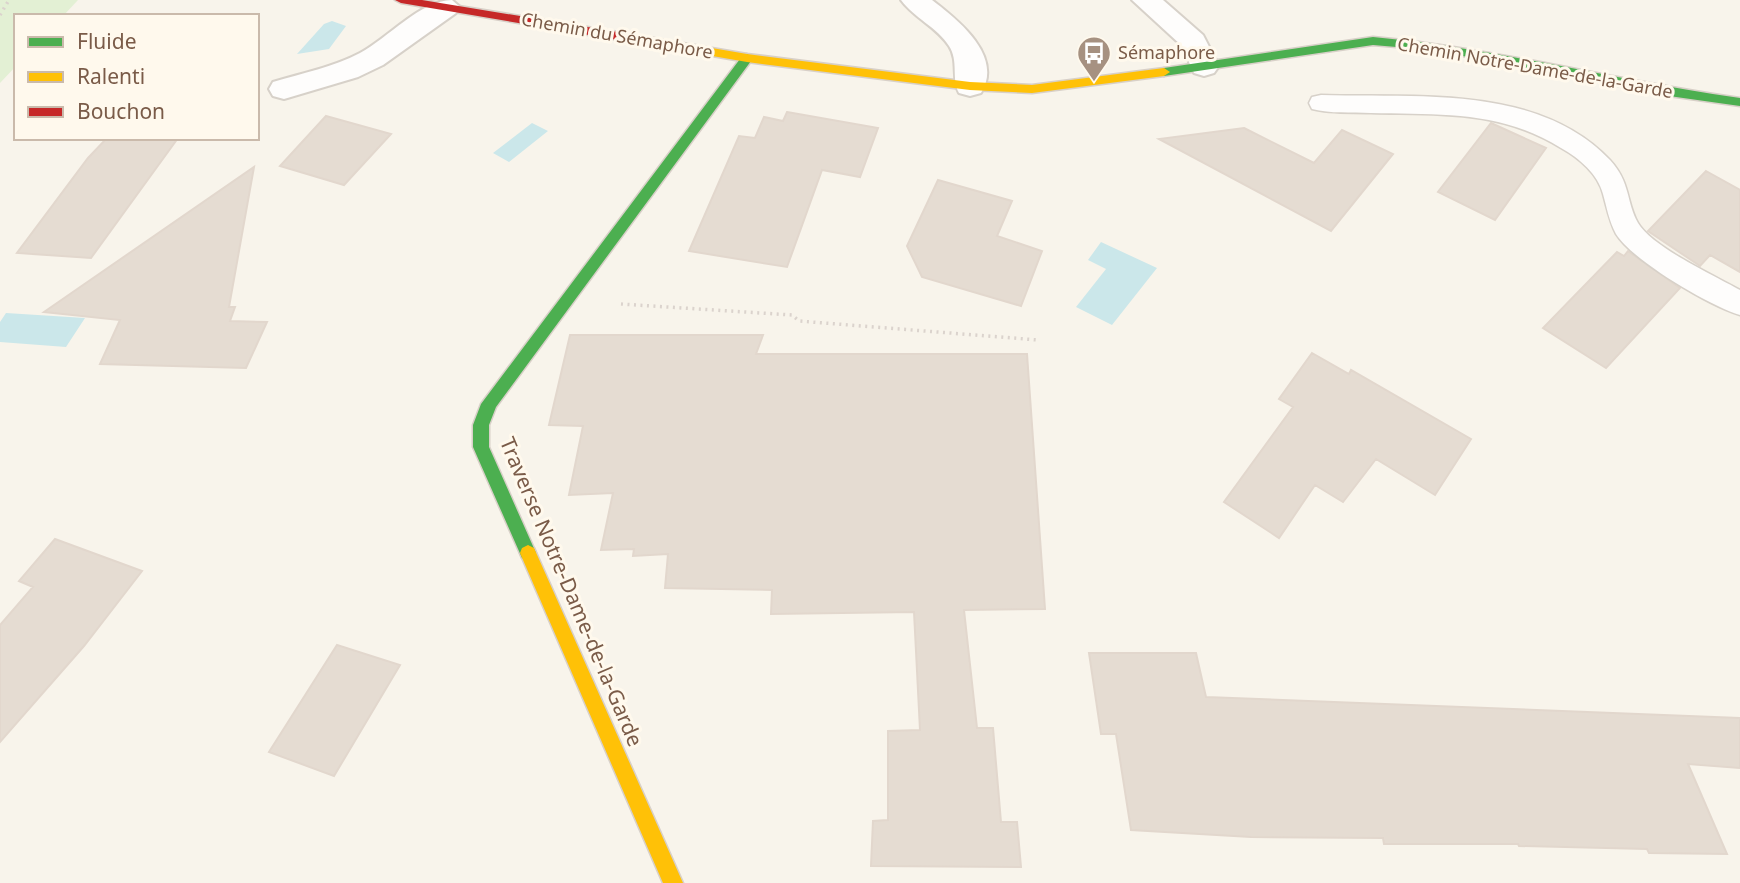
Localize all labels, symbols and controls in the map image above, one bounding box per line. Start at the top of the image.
street label: Chemin du Sémaphore [520,6,715,64]
legend [14,14,259,140]
text: Fluide [77,27,136,55]
street label: Chemin Notre-Dame-de-la-Garde [1396,31,1675,103]
bus stop icon: Sémaphore [1075,34,1113,83]
place label: Sémaphore [1118,40,1215,64]
text: Ralenti [77,62,145,90]
text: Bouchon [77,97,165,125]
street label: Traverse Notre-Dame-de-la-Garde [494,433,650,750]

